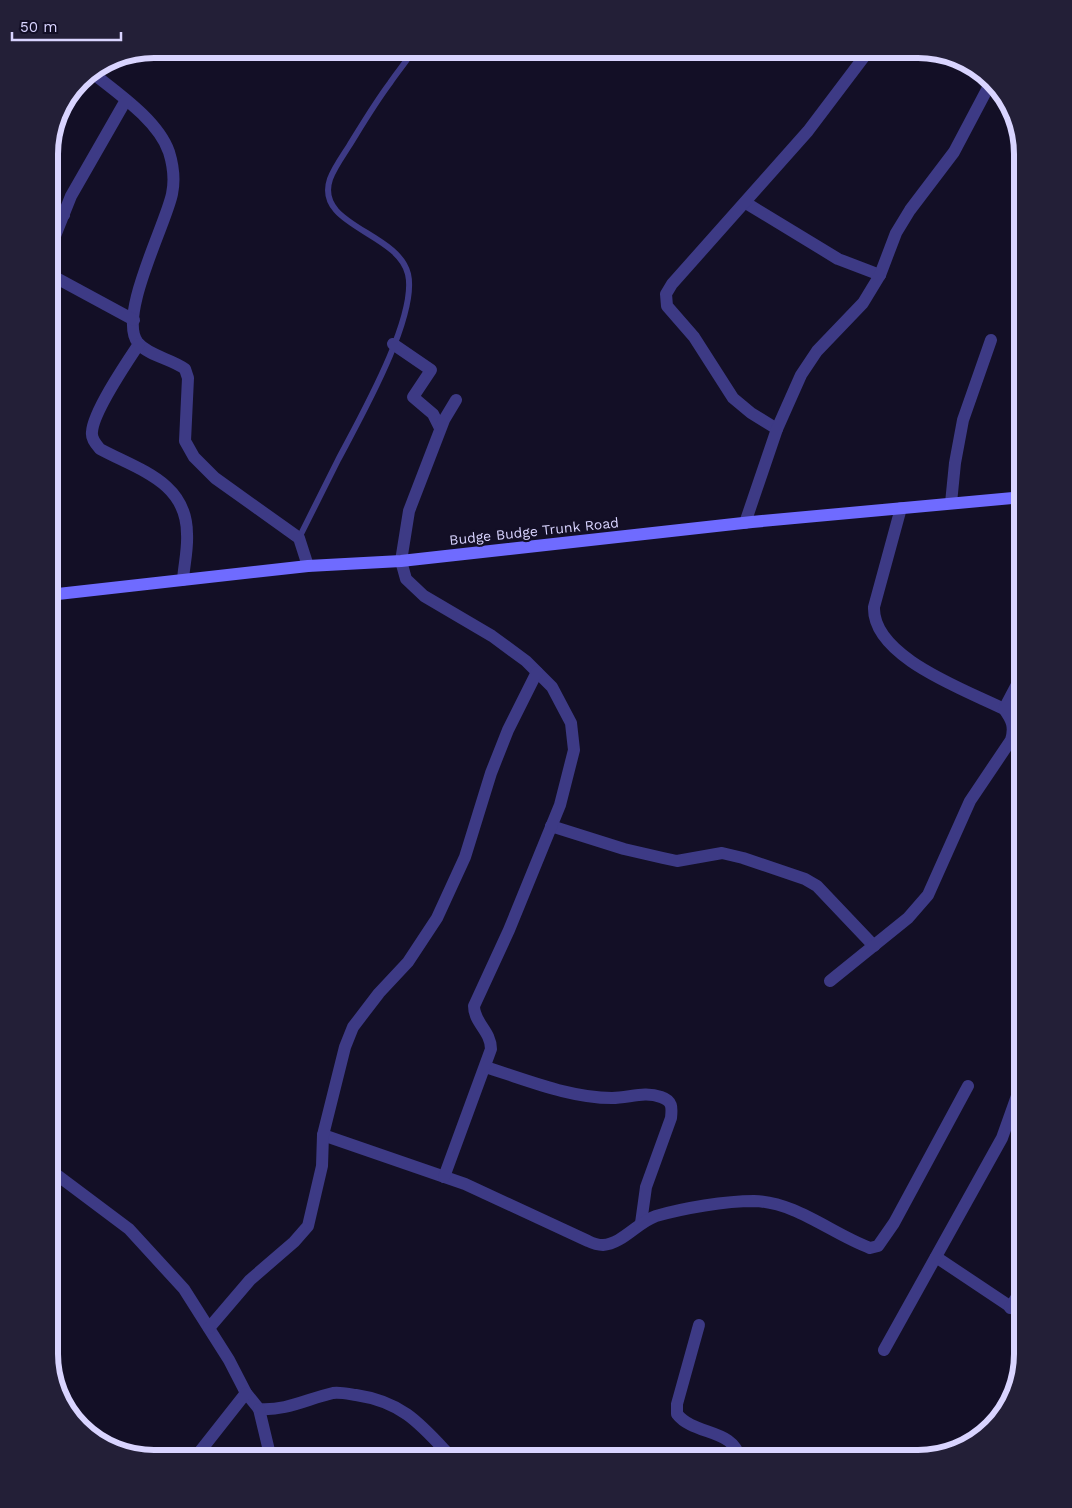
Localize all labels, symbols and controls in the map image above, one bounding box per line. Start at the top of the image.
scale bar [12,10,121,42]
text: 50 m [20,18,57,36]
street label: Budge Budge Trunk Road [448,514,620,548]

